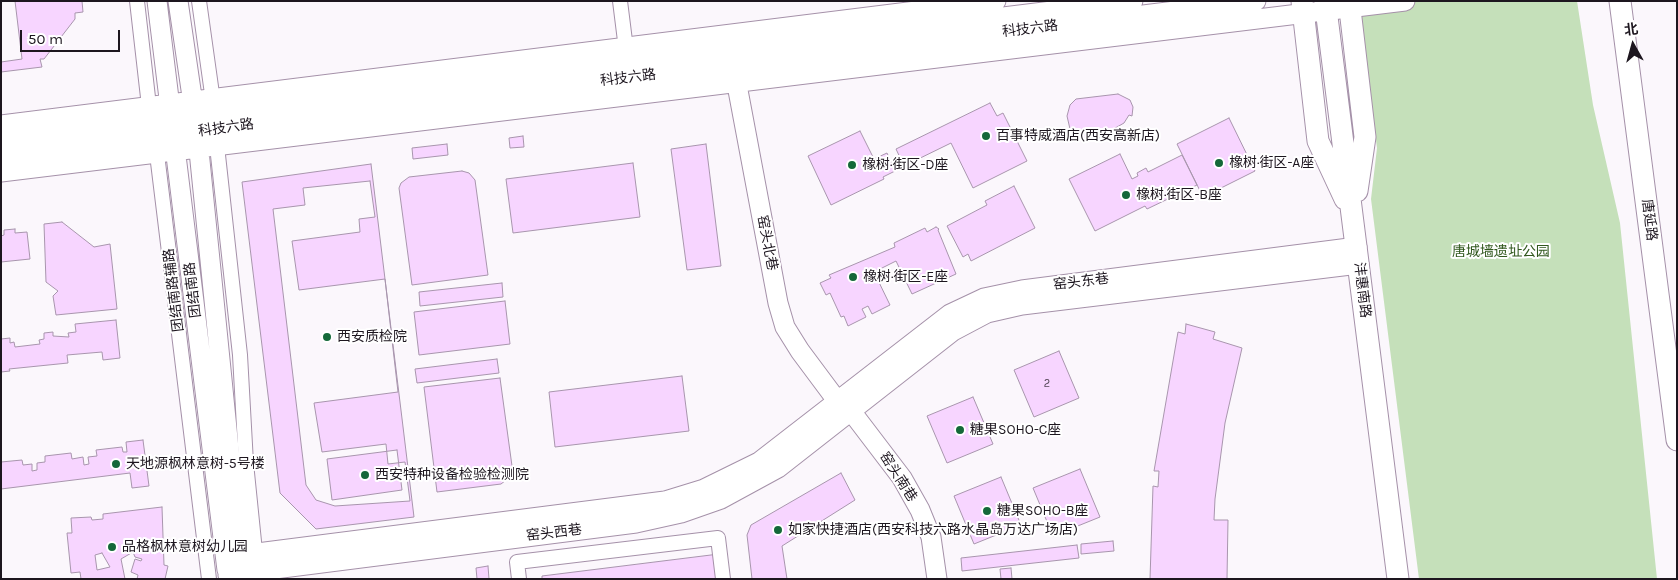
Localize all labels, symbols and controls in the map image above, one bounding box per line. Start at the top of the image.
street label: 科技六路 [1001,17,1059,41]
scale bar [22,20,122,52]
north arrow [1608,20,1658,70]
text: 北 [1623,20,1639,39]
text: 50 m [28,30,63,48]
street label: 科技六路 [599,66,657,90]
street label: 科技六路 [197,116,255,140]
place label: 百事特威酒店(西安高新店) [996,128,1160,144]
marker: 百事特威酒店(西安高新店) [980,130,992,142]
place label: 橡树·街区-A座 [1229,155,1314,171]
place label: 橡树·街区-D座 [862,157,949,173]
marker: 橡树·街区-A座 [1213,157,1225,169]
marker: 橡树·街区-D座 [846,159,858,171]
place label: 橡树·街区-B座 [1136,187,1222,203]
marker: 橡树·街区-B座 [1120,189,1132,201]
street label: 唐延路 [1638,198,1660,242]
street label: 窑头北巷 [753,214,781,272]
park label: 唐城墙遗址公园 [1452,244,1550,260]
street label: 团结南路辅路 [161,247,187,333]
street label: 团结南路 [181,261,205,319]
street label: 沣惠南路 [1350,261,1374,319]
place label: 橡树·街区-E座 [863,269,948,285]
street label: 窑头东巷 [1052,270,1110,294]
marker: 橡树·街区-E座 [847,271,859,283]
place label: 西安质检院 [337,329,407,345]
marker: 西安质检院 [321,331,333,343]
house number: 2 [1044,377,1050,391]
place label: 糖果SOHO-C座 [970,422,1061,438]
marker: 糖果SOHO-C座 [954,424,966,436]
street label: 窑头南巷 [876,449,920,505]
place label: 天地源枫林意树-5号楼 [126,456,265,472]
marker: 天地源枫林意树-5号楼 [110,458,122,470]
place label: 西安特种设备检验检测院 [375,467,529,483]
marker: 西安特种设备检验检测院 [359,469,371,481]
place label: 糖果SOHO-B座 [997,503,1088,519]
marker: 糖果SOHO-B座 [981,505,993,517]
street label: 窑头西巷 [525,521,583,545]
place label: 如家快捷酒店(西安科技六路水晶岛万达广场店) [788,522,1078,538]
marker: 如家快捷酒店(西安科技六路水晶岛万达广场店) [772,524,784,536]
place label: 品格枫林意树幼儿园 [122,539,248,555]
marker: 品格枫林意树幼儿园 [106,541,118,553]

